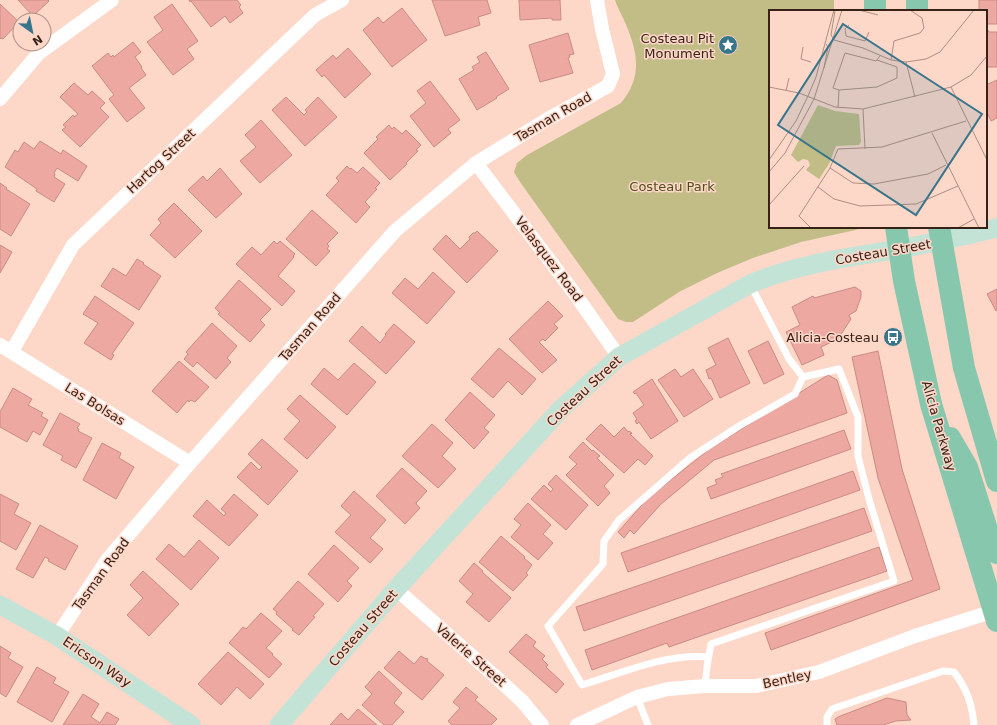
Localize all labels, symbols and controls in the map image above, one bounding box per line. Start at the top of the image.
inset map [769,10,987,228]
north arrow [12,12,52,52]
place label: Costeau Pit Monument [641,31,714,61]
text: N [30,32,45,48]
place icon: Costeau Pit Monument [717,34,739,56]
street label: Tasman Road [511,89,594,146]
street label: Hartog Street [124,125,198,197]
park label: Costeau Park [629,179,715,194]
street label: Velasquez Road [512,214,586,304]
street label: Costeau Street [834,236,932,268]
street label: Tasman Road [275,290,344,365]
bus stop icon: Alicia-Costeau [882,326,904,348]
place label: Alicia-Costeau [786,330,879,345]
street label: Costeau Street [544,353,624,429]
street label: Alicia Parkway [919,379,959,473]
street label: Las Bolsas [62,380,128,429]
street label: Tasman Road [69,535,132,614]
street label: Costeau Street [326,587,400,669]
street label: Valerie Street [433,620,509,690]
street label: Ericson Way [60,634,134,691]
street label: Bentley [761,666,813,691]

